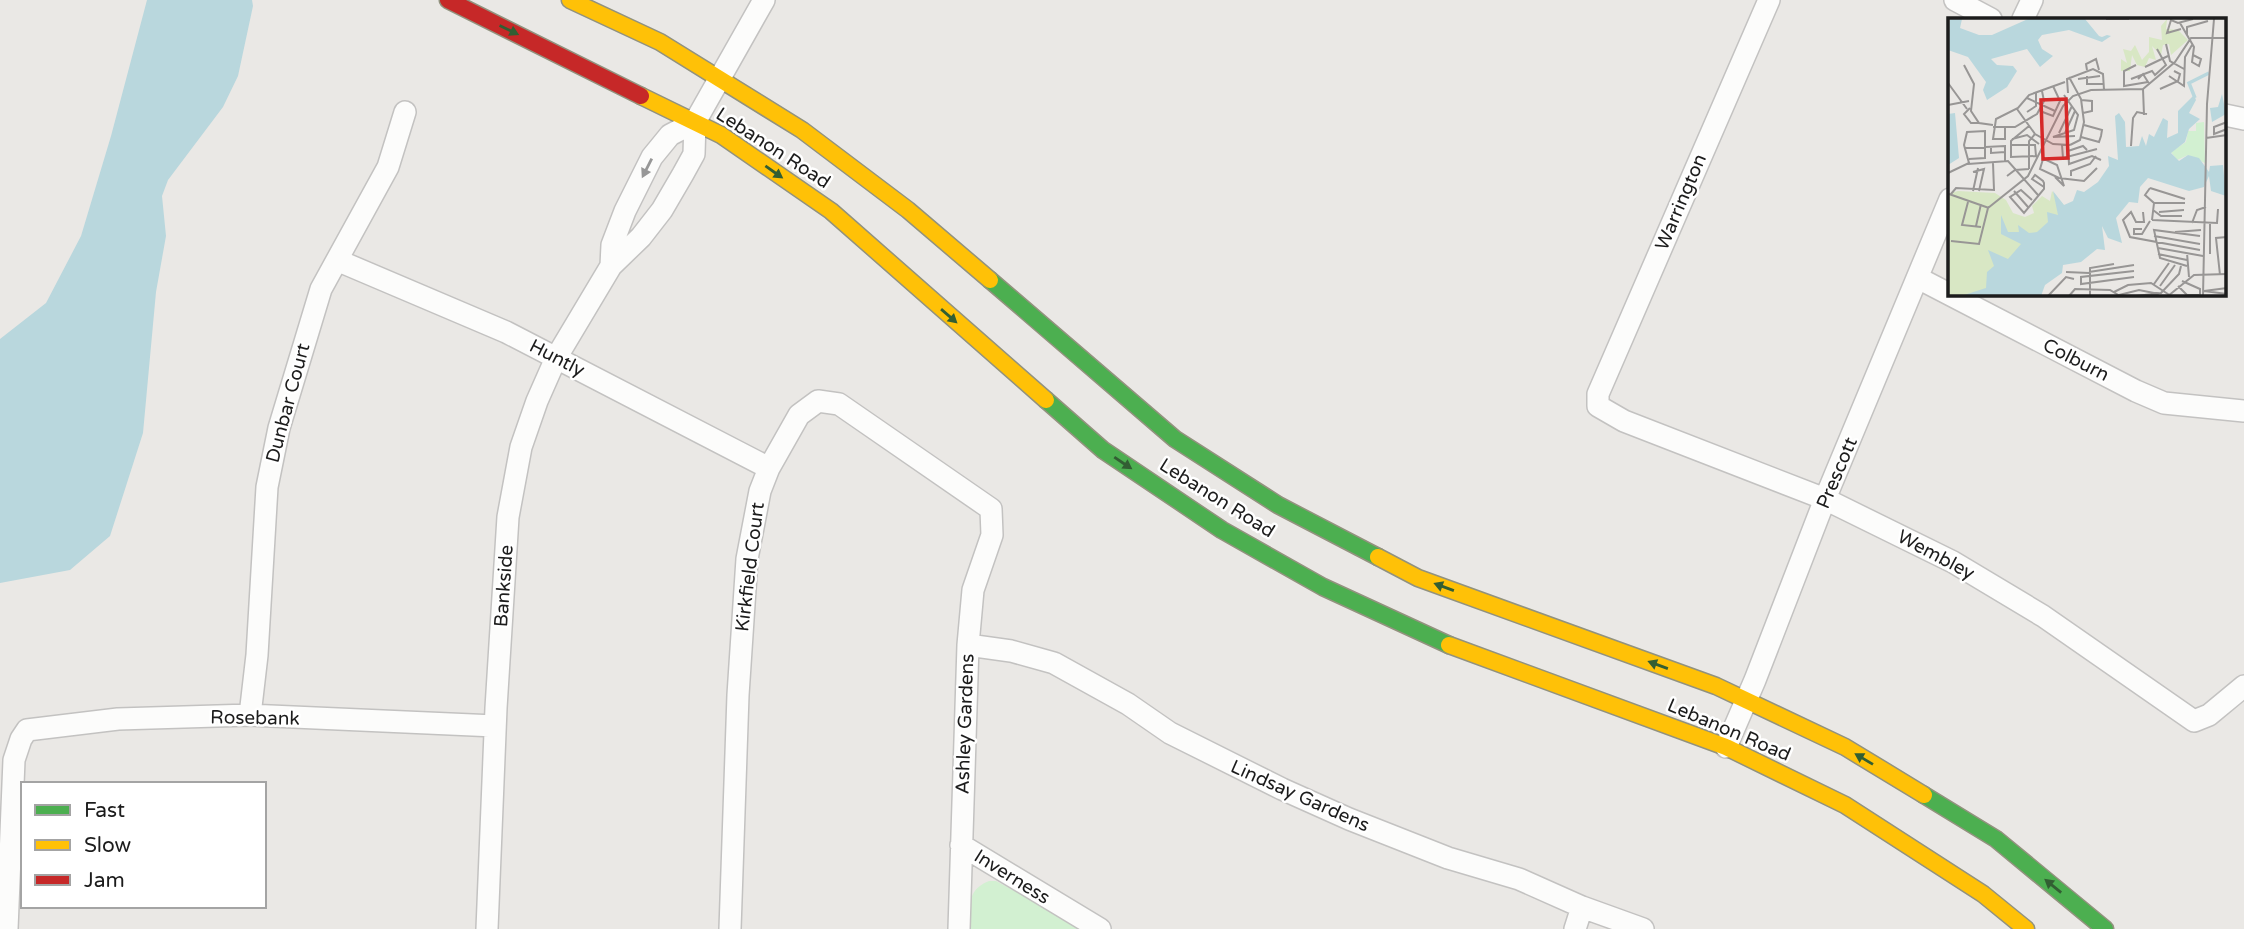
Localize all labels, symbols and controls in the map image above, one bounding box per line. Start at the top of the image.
inset map [1948,18,2226,296]
one-way arrow [499,25,519,36]
street label: Lebanon Road [712,103,834,193]
street label: Warrington [1651,151,1711,253]
one-way arrow [641,158,652,178]
one-way arrow [765,165,783,179]
one-way arrow [941,308,958,323]
street label: Colburn [2039,334,2113,386]
street label: Huntly [526,335,588,381]
street label: Dunbar Court [261,341,315,465]
street label: Prescott [1812,434,1862,512]
street label: Lebanon Road [1155,454,1279,542]
one-way arrow [1113,457,1132,470]
street label: Kirkfield Court [731,501,769,633]
street label: Wembley [1894,526,1978,584]
street label: Bankside [490,544,518,628]
one-way arrow [1433,581,1454,592]
street label: Ashley Gardens [952,653,978,795]
one-way arrow [1647,659,1668,670]
street label: Lebanon Road [1664,694,1794,766]
street label: Rosebank [210,706,300,730]
one-way arrow [1855,753,1874,765]
street label: Lindsay Gardens [1227,756,1373,836]
legend [21,782,266,908]
text: Fast [84,798,125,823]
text: Slow [84,833,132,858]
street label: Inverness [970,845,1054,909]
text: Jam [84,868,125,893]
one-way arrow [2044,879,2061,894]

